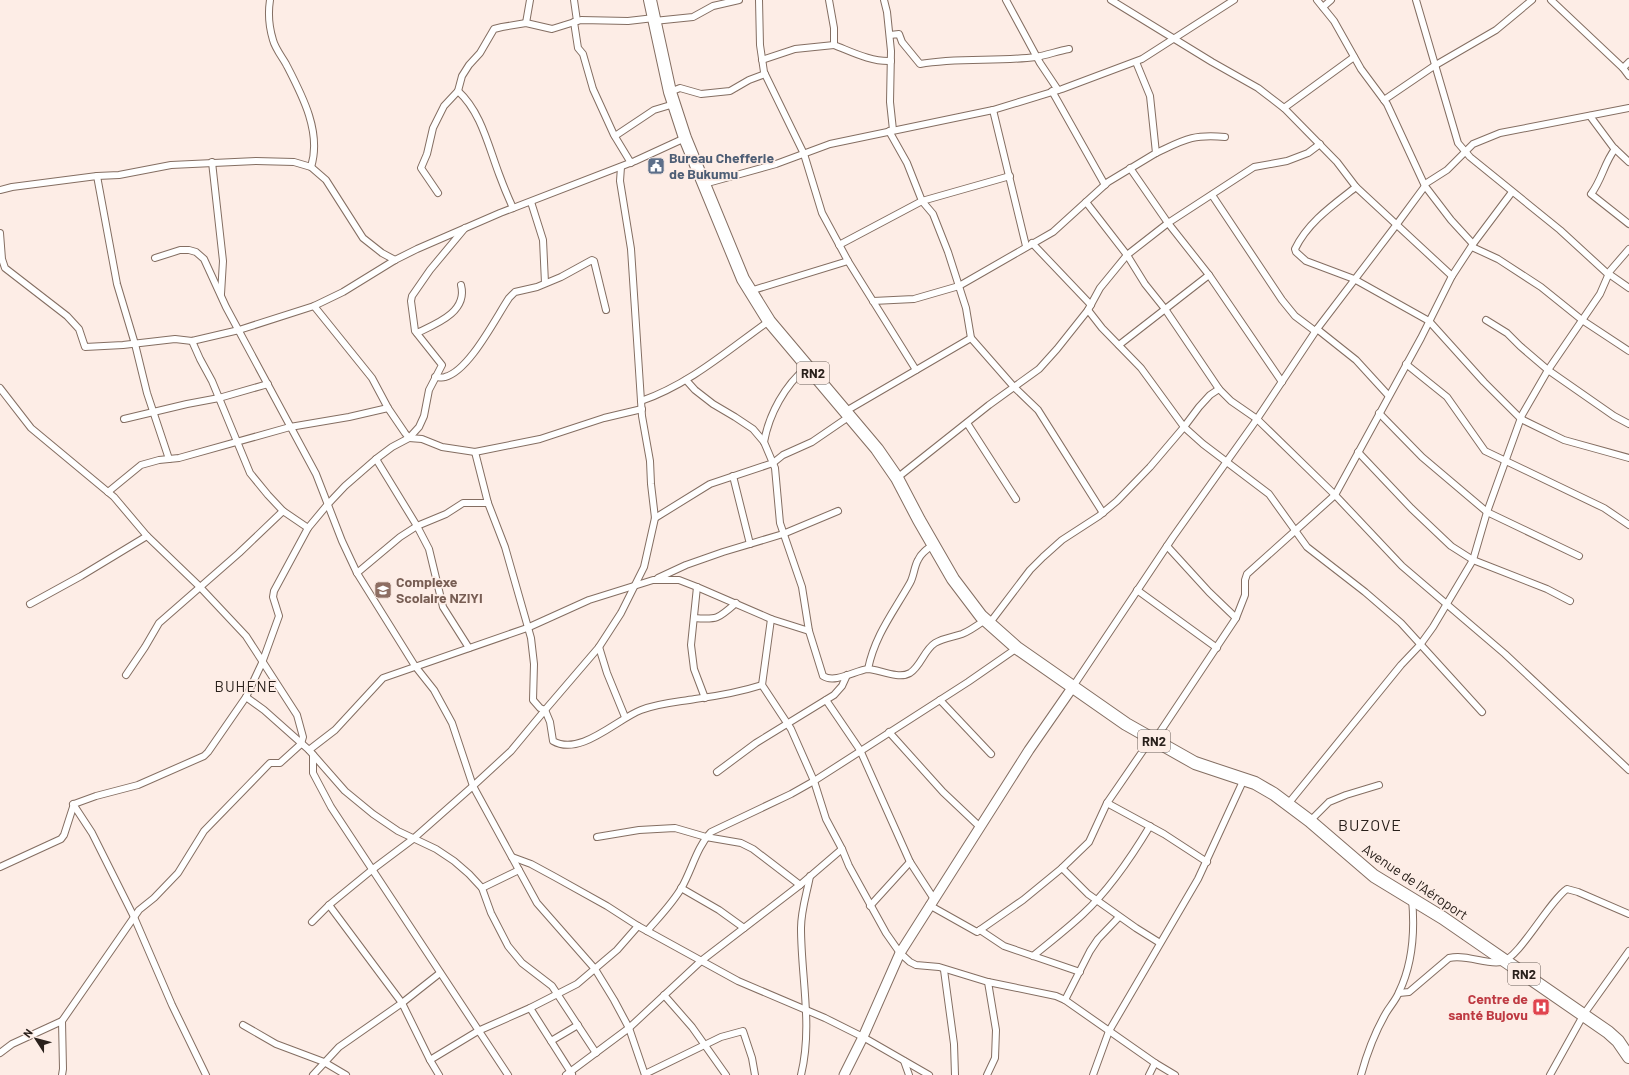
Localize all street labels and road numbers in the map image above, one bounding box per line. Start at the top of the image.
road number: RN2 [797,362,829,384]
road number: RN2 [1138,730,1170,752]
street label: Avenue de l'Aéroport [1359,840,1471,923]
road number: RN2 [1508,963,1540,985]

